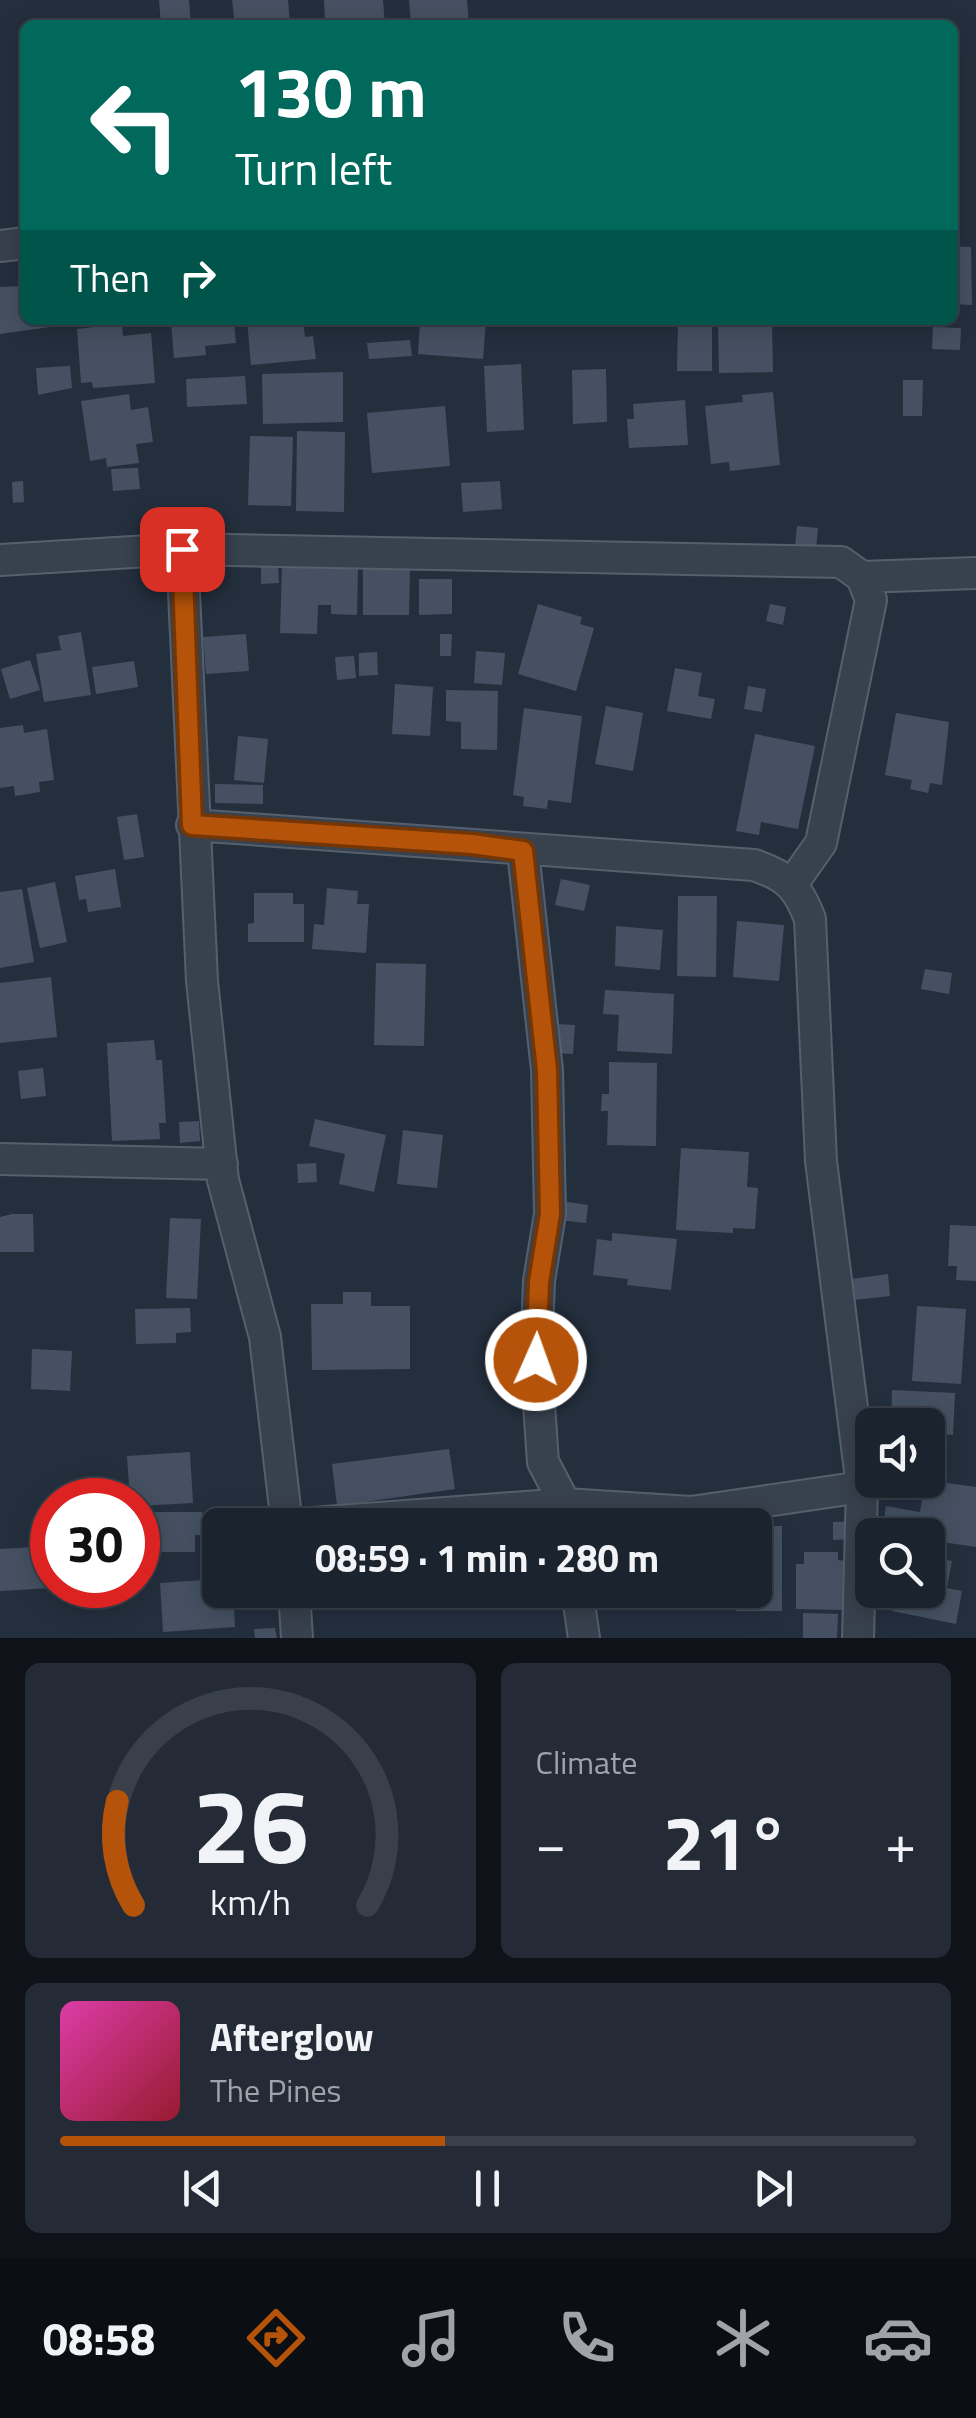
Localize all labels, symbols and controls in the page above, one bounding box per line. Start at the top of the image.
text: 130 m [235,38,427,144]
icon: left [70,60,200,190]
text: Turn left [235,134,392,202]
text: Then [70,249,150,307]
icon: right [170,250,225,305]
pin [140,507,225,592]
icon: arrive [155,522,210,577]
position arrow [484,1308,588,1412]
map controls [855,1408,945,1608]
button: sound [855,1408,945,1498]
speed limit sign: 30 [30,1478,160,1608]
button: search [855,1518,945,1608]
text: 08:59 · 1 min · 280 m [315,1529,659,1587]
text: Climate [536,1738,637,1786]
text: 26 [192,1745,308,1903]
text: 21° [663,1785,789,1899]
text: − [536,1801,566,1884]
text: + [885,1801,916,1884]
text: km/h [210,1874,291,1929]
text: Afterglow [210,2008,374,2066]
text: The Pines [210,2066,341,2114]
icon: previous [175,2161,230,2216]
icon: pause [460,2161,515,2216]
icon: next [746,2161,801,2216]
icon: directions [241,2303,311,2373]
icon: music [396,2303,466,2373]
icon: phone [552,2303,622,2373]
icon: climate [708,2303,778,2373]
icon: car [863,2303,933,2373]
text: 08:58 [43,2304,155,2372]

